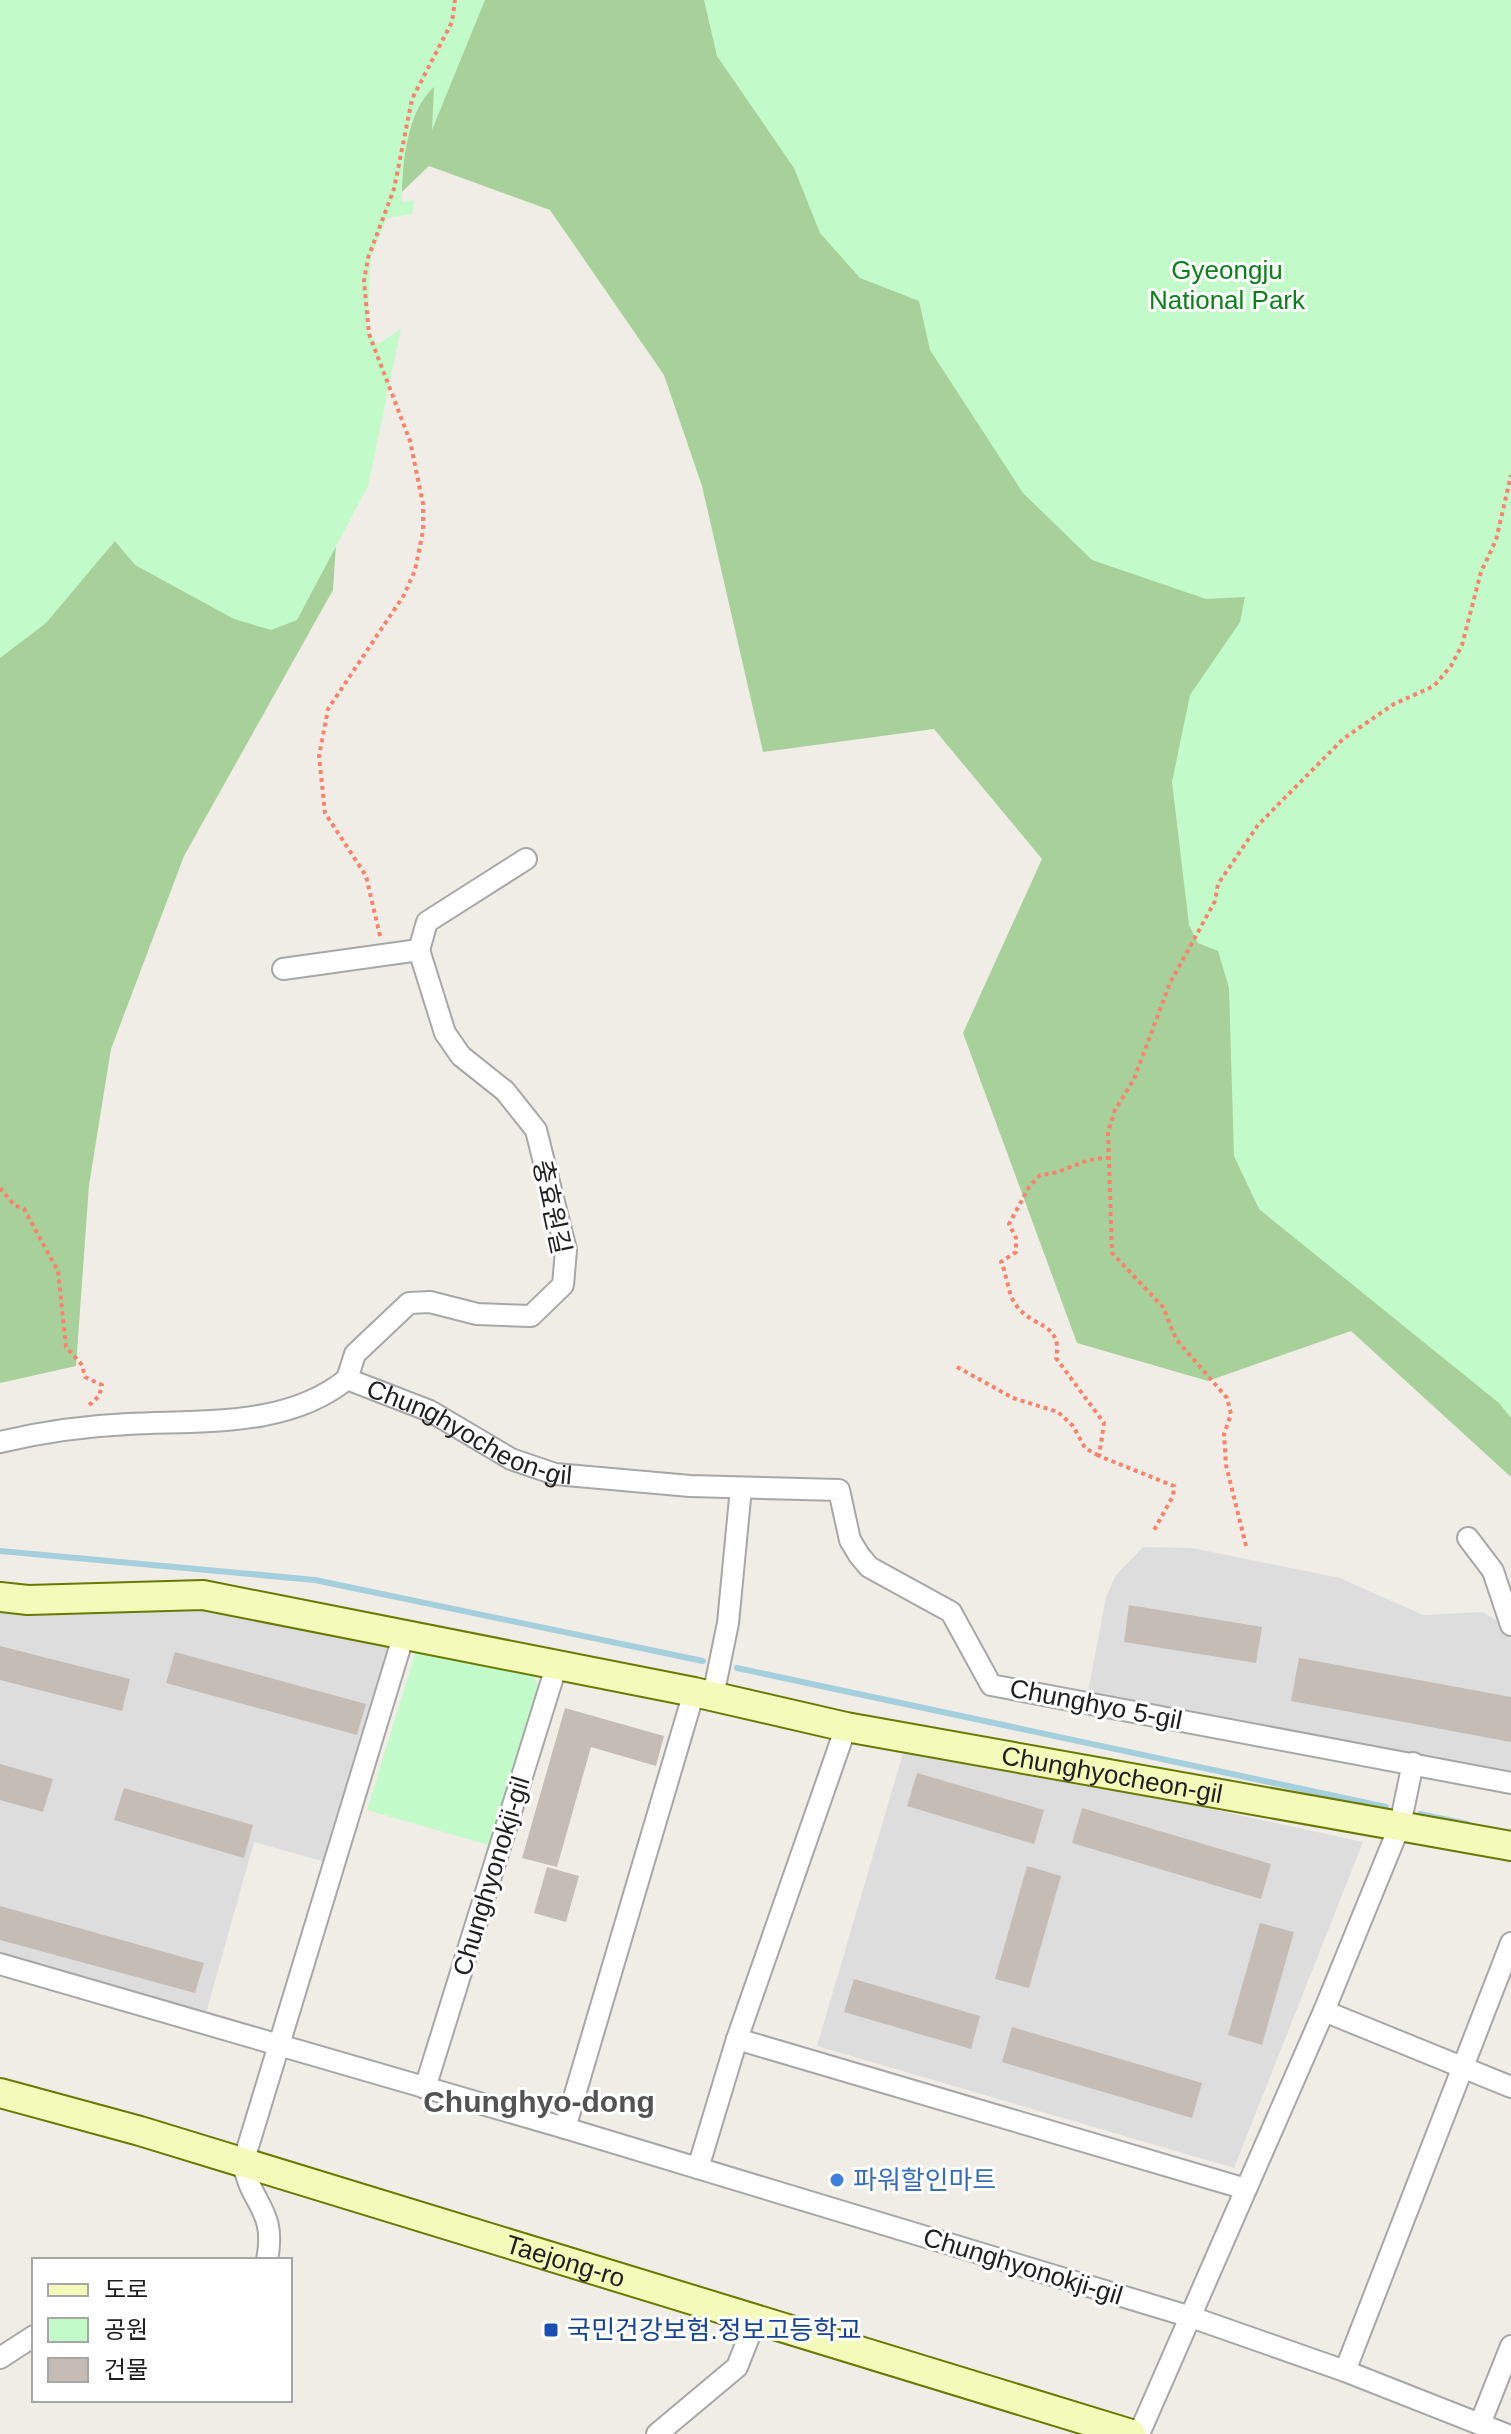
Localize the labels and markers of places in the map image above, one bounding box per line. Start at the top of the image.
place label: 파워할인마트 [853,2165,997,2195]
marker: 파워할인마트 [828,2171,846,2189]
place label: 국민건강보험.정보고등학교 [567,2315,861,2345]
marker: 국민건강보험.정보고등학교 [542,2321,560,2339]

